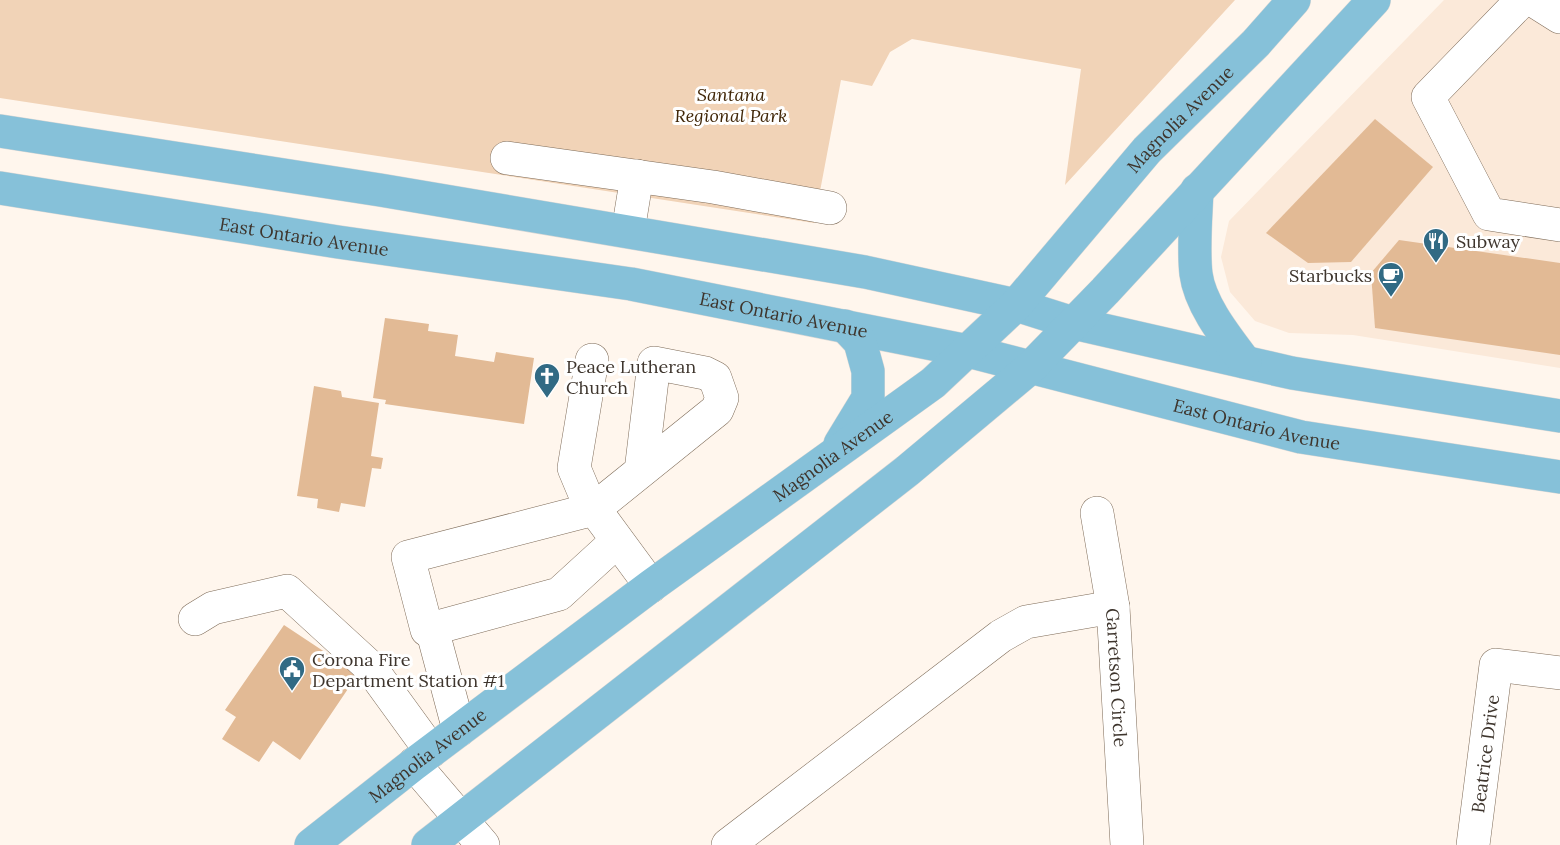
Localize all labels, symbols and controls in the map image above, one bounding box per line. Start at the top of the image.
street label: Magnolia Avenue [1121,60,1238,177]
park label: Santana Regional Park [675,83,787,127]
street label: East Ontario Avenue [218,212,391,261]
restaurant icon: Subway [1421,226,1451,264]
place label: Subway [1456,230,1521,253]
cafe icon: Starbucks [1376,260,1406,298]
place label: Starbucks [1289,264,1372,287]
street label: East Ontario Avenue [698,286,870,342]
place label: Peace Lutheran Church [566,355,696,399]
church icon: Peace Lutheran Church [532,361,562,399]
street label: East Ontario Avenue [1171,393,1342,454]
street label: Magnolia Avenue [768,404,897,506]
street label: Garretson Circle [1102,607,1133,748]
place label: Corona Fire Department Station #1 [312,648,504,692]
public building icon: Corona Fire Department Station #1 [277,654,307,692]
street label: Beatrice Drive [1466,693,1504,814]
street label: Magnolia Avenue [363,702,491,807]

